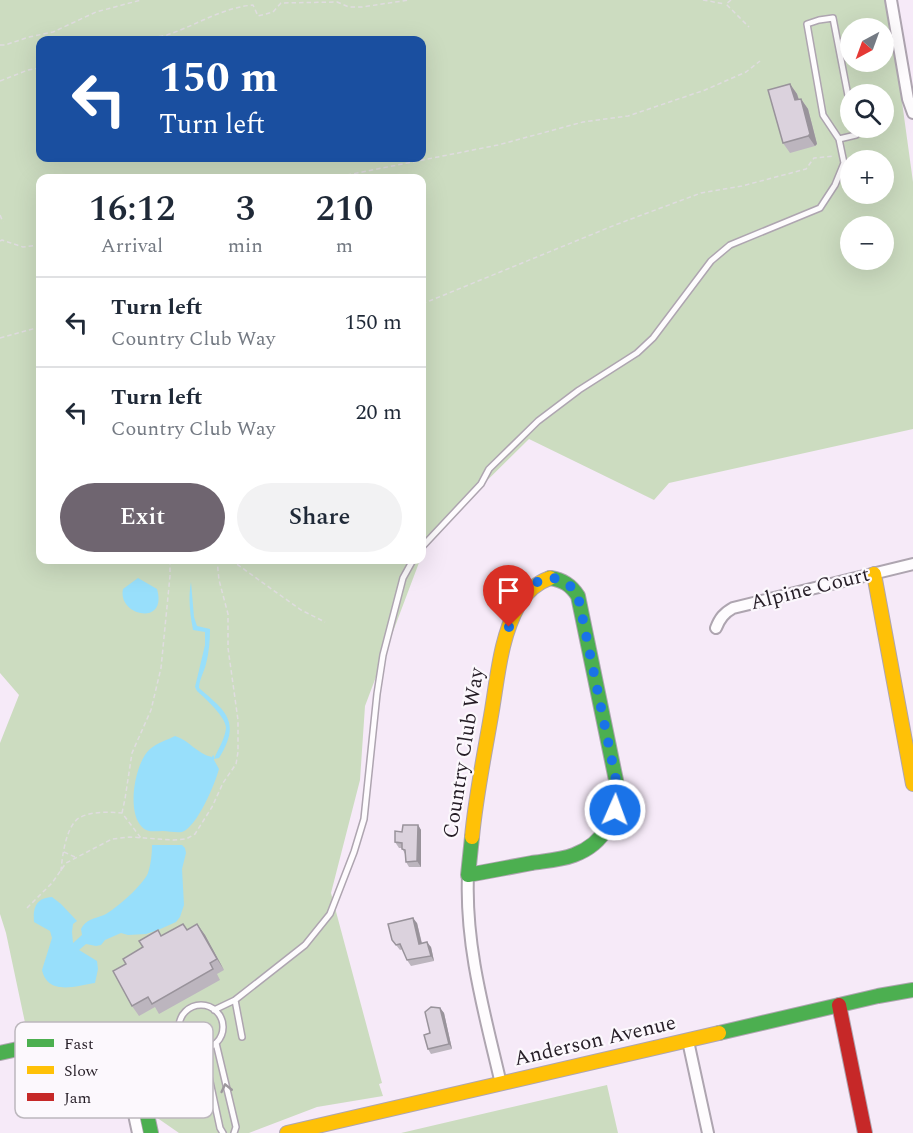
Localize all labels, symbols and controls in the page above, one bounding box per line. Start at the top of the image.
north arrow [840,18,894,72]
map controls [840,18,894,270]
text: 150 m [159,47,278,110]
icon: left [60,60,138,138]
button: search [840,84,894,138]
text: Turn left [159,104,265,146]
button: + [840,150,894,204]
text: 16:12 [89,182,175,237]
text: 3 [236,182,255,237]
text: 210 [315,182,373,237]
button: − [840,216,894,270]
text: Arrival [101,231,163,261]
text: min [228,231,263,261]
text: m [336,231,353,261]
text: Turn left [111,291,203,324]
icon: left [60,306,93,339]
text: 150 m [345,306,402,339]
text: Country Club Way [111,324,275,354]
text: Turn left [111,381,203,414]
icon: left [60,396,93,429]
text: 20 m [356,396,402,429]
text: Country Club Way [111,414,275,444]
button: Exit [60,483,225,552]
button: Share [237,483,402,552]
street label: Alpine Court [747,559,873,619]
pin [483,565,534,627]
icon: arrive [492,574,525,607]
street label: Country Club Way [435,664,493,841]
position arrow [583,778,647,842]
street label: Anderson Avenue [511,1007,679,1075]
legend [15,1022,213,1118]
text: Fast [64,1032,94,1056]
text: Slow [64,1059,99,1083]
one-way arrow [221,1083,234,1093]
text: Jam [64,1086,92,1110]

